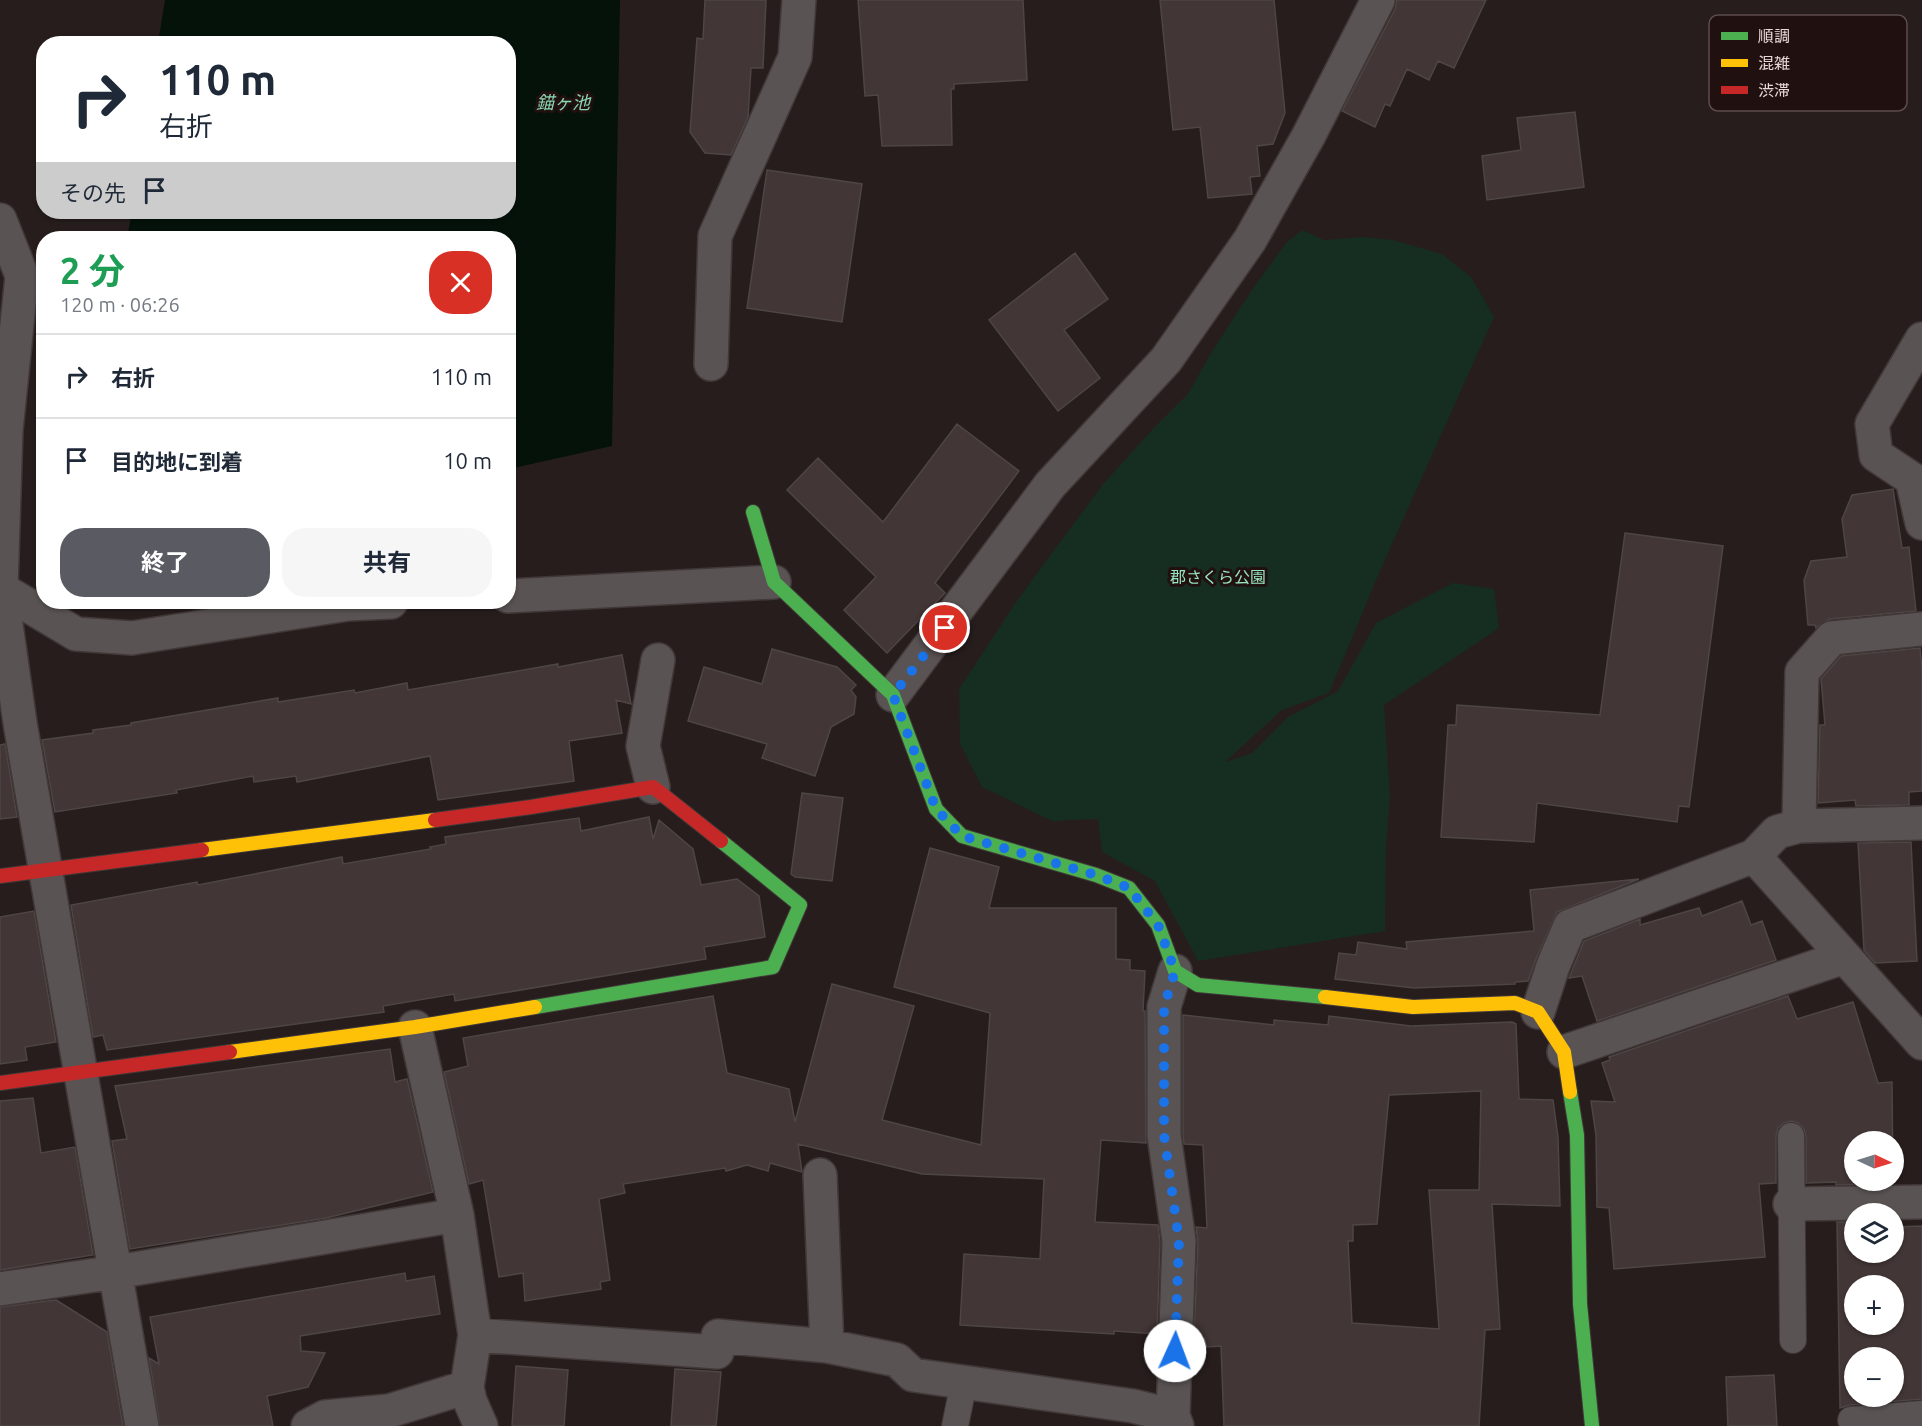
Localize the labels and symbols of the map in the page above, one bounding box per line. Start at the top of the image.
legend [1709,15,1907,111]
text: 順調 [1758,27,1790,45]
text: 混雑 [1758,54,1790,72]
text: 渋滞 [1758,81,1790,99]
water label: 錨ヶ池 [536,92,592,112]
park label: 郡さくら公園 [1170,568,1266,586]
pin [919,602,970,653]
north arrow [1844,1131,1904,1191]
position arrow [1143,1319,1207,1383]

